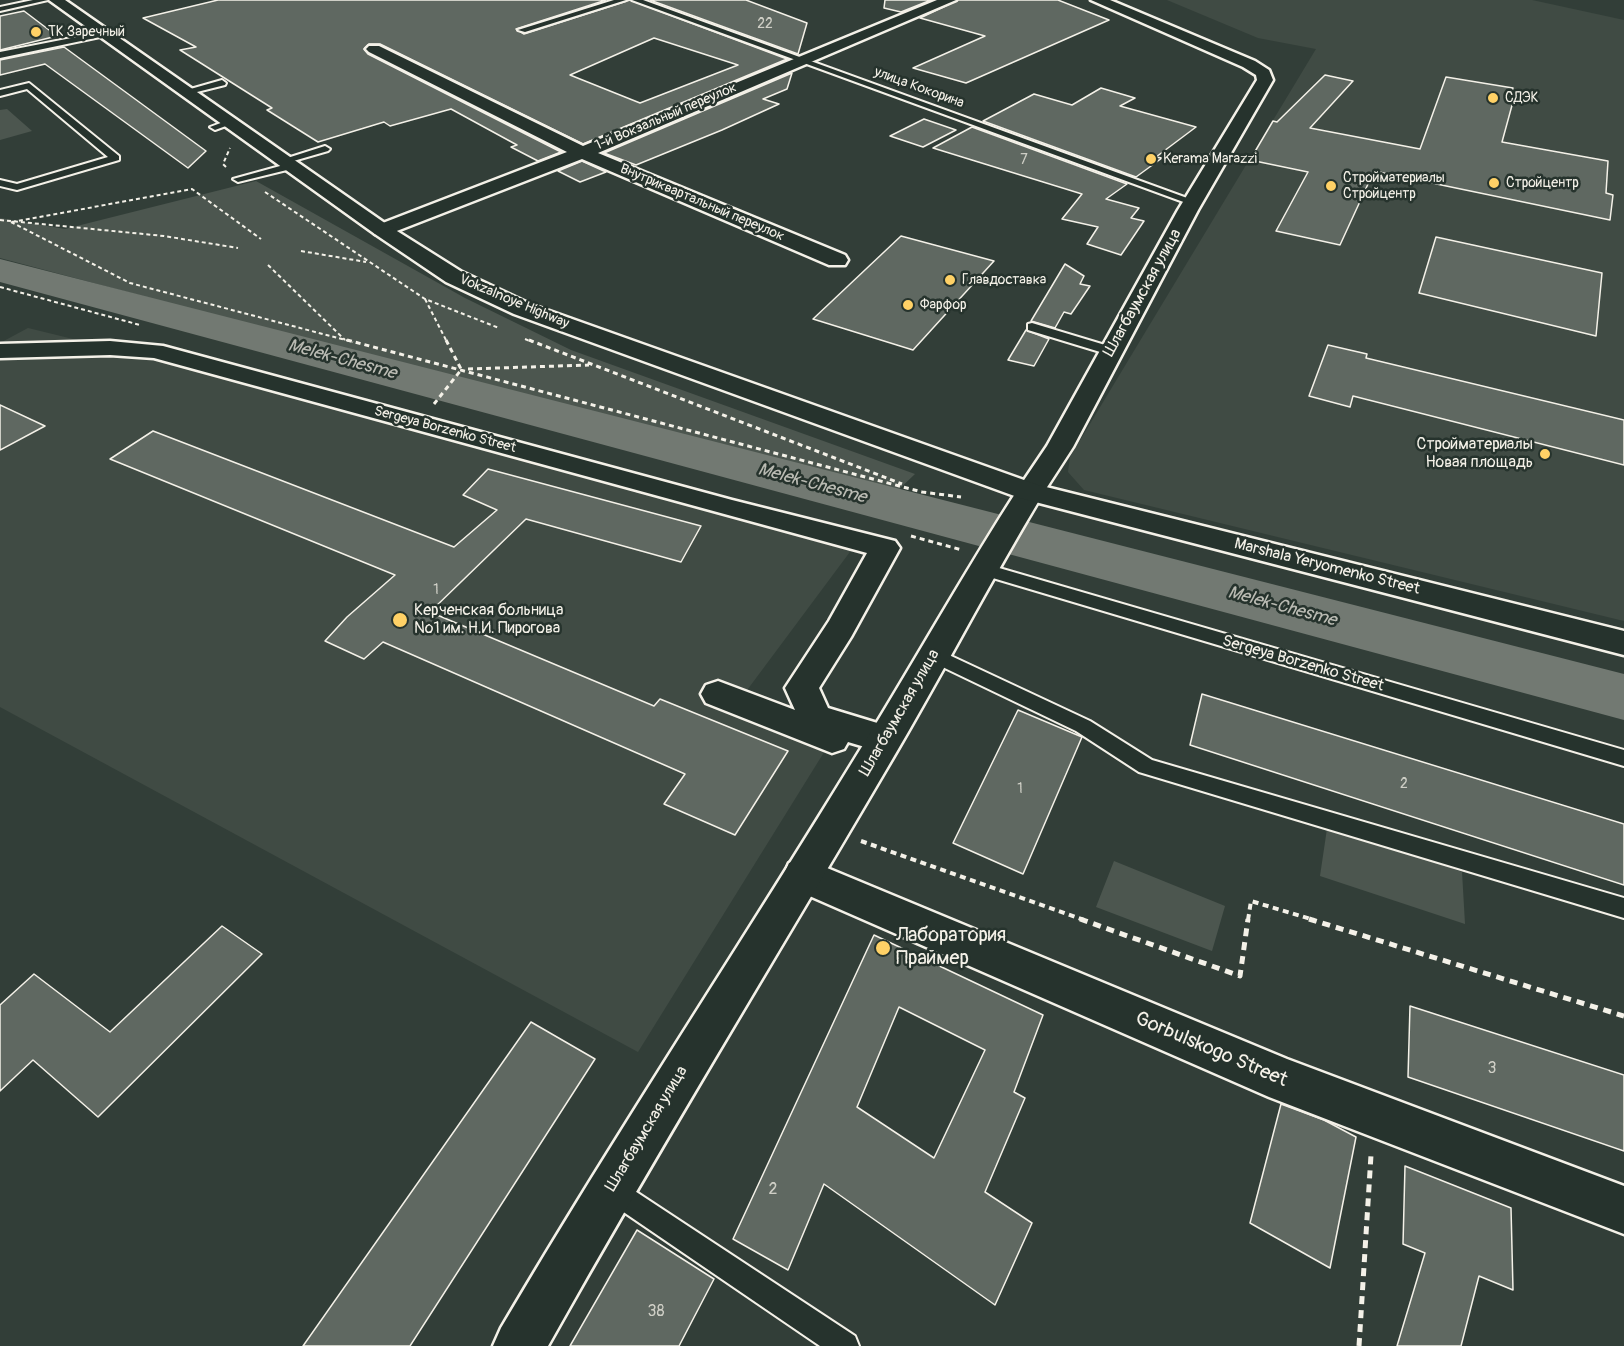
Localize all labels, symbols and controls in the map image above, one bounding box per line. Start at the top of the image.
house number: 22 [757,16,773,32]
place label: ТК Заречный [48,24,125,40]
marker: ТК Заречный [29,25,43,39]
street label: улица Кокорина [872,64,966,112]
street label: 1-й Вокзальный переулок [593,80,739,154]
place label: СДЭК [1505,90,1538,106]
marker: СДЭК [1486,91,1500,105]
place label: Kerama Marazzi [1163,151,1257,167]
house number: 7 [1020,152,1028,168]
marker: Kerama Marazzi [1144,152,1158,166]
street label: Внутриквартальный переулок [617,161,787,245]
place label: Стройматериалы Стройцентр [1343,170,1445,202]
place label: Стройцентр [1506,175,1579,191]
marker: Стройцентр [1487,176,1501,190]
marker: Стройматериалы Стройцентр [1324,179,1338,193]
street label: Шлагбаумская улица [1100,226,1186,360]
street label: Vokzalnoye Highway [457,271,571,333]
place label: Главдоставка [962,272,1046,288]
marker: Главдоставка [943,273,957,287]
place label: Фарфор [920,297,967,313]
marker: Фарфор [901,298,915,312]
water label: Melek-Chesme [285,335,399,385]
street label: Sergeya Borzenko Street [372,403,518,457]
place label: Стройматериалы Новая площадь [1417,435,1533,473]
marker: Стройматериалы Новая площадь [1538,447,1552,461]
water label: Melek-Chesme [755,459,869,509]
street label: Marshala Yeryomenko Street [1232,535,1422,599]
house number: 1 [433,582,439,598]
water label: Melek-Chesme [1225,582,1339,632]
place label: Керченская больница №1 им. Н.И. Пирогова [414,601,564,639]
marker: Керченская больница №1 им. Н.И. Пирогова [391,611,409,629]
street label: Sergeya Borzenko Street [1220,632,1386,696]
street label: Шлагбаумская улица [856,646,944,780]
house number: 2 [1400,776,1408,792]
house number: 1 [1017,781,1023,797]
place label: Лаборатория Праймер [896,924,1006,971]
marker: Лаборатория Праймер [874,939,892,957]
street label: Gorbulskogo Street [1131,1007,1291,1093]
house number: 3 [1488,1059,1496,1079]
street label: Шлагбаумская улица [602,1063,692,1195]
house number: 2 [769,1180,777,1200]
house number: 38 [648,1302,664,1322]

